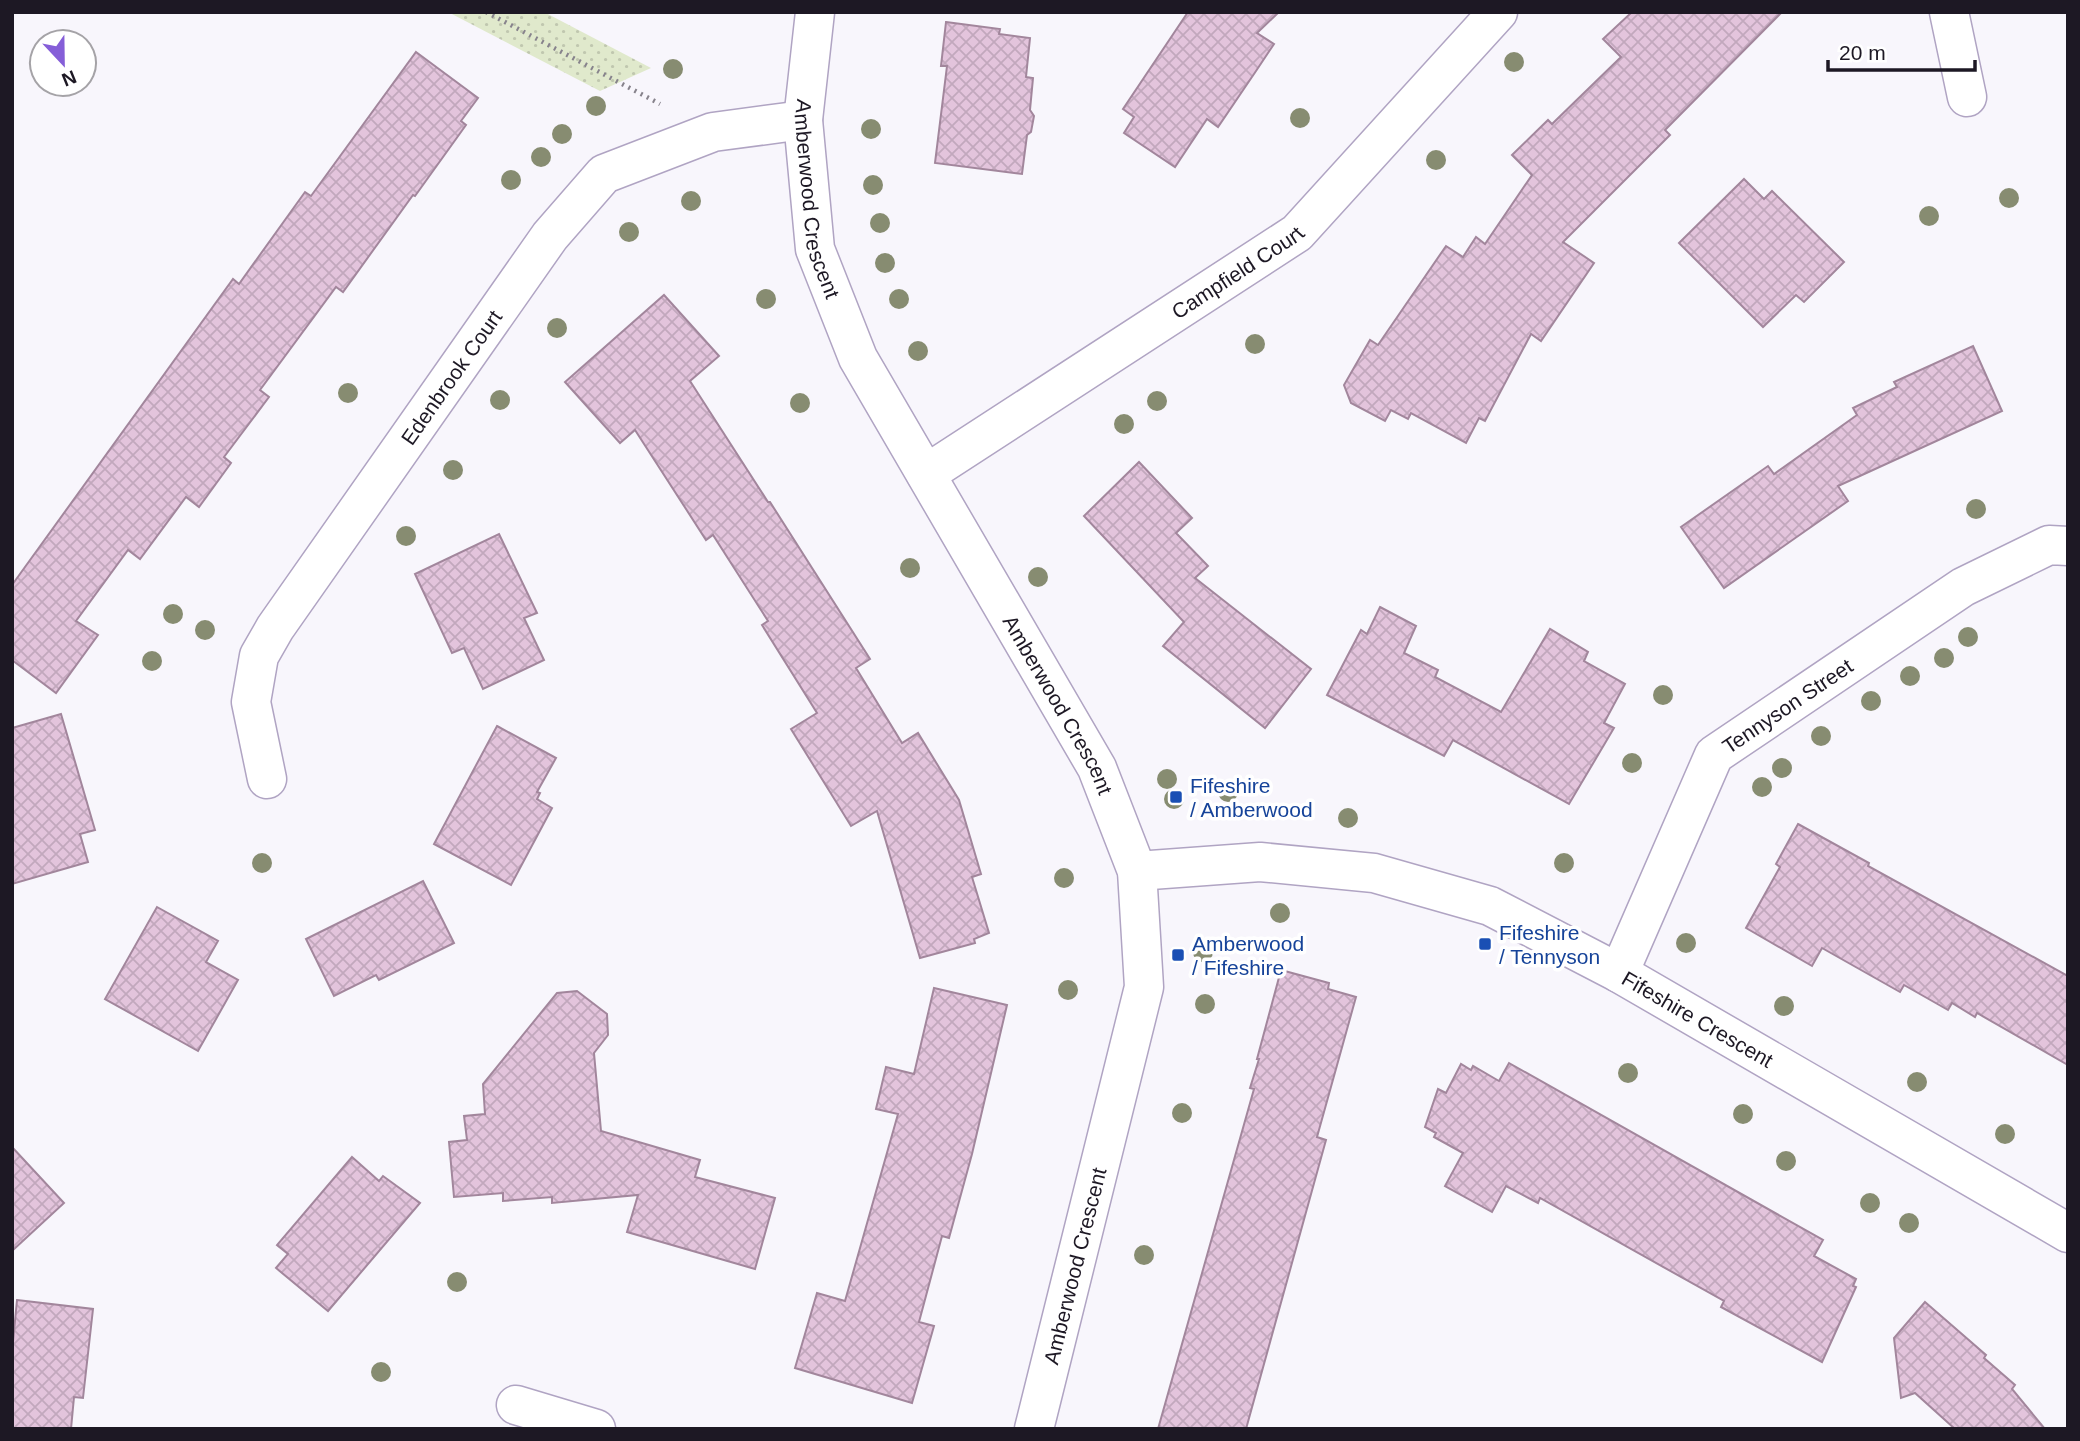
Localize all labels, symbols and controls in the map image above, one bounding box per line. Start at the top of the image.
north arrow [28,28,98,98]
scale bar [1828,28,1975,72]
text: 20 m [1839,41,1886,64]
text: N [59,66,79,91]
street label: Amberwood Crescent [791,98,845,302]
street label: Campfield Court [1167,222,1309,323]
street label: Edenbrook Court [396,305,506,449]
street label: Amberwood Crescent [999,611,1118,798]
street label: Tennyson Street [1718,654,1857,758]
place label: Fifeshire / Amberwood [1190,774,1313,821]
marker: Fifeshire / Amberwood [1168,789,1184,805]
place label: Fifeshire / Tennyson [1499,921,1600,968]
place label: Amberwood / Fifeshire [1192,932,1304,979]
marker: Fifeshire / Tennyson [1477,936,1493,952]
marker: Amberwood / Fifeshire [1170,947,1186,963]
street label: Fifeshire Crescent [1618,966,1778,1071]
street label: Amberwood Crescent [1039,1165,1111,1367]

